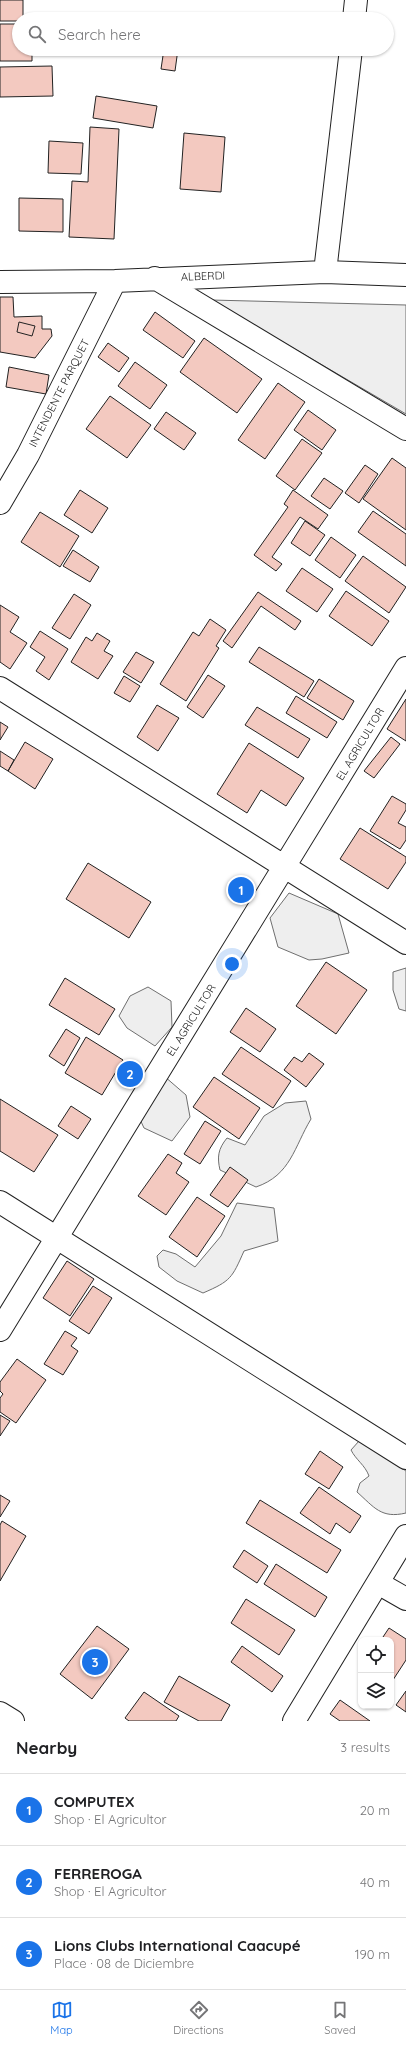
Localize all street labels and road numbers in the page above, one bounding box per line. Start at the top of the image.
street label: ALBERDI [181,268,225,284]
street label: INTENDENTE PARQUET [26,336,93,449]
street label: EL AGRICULTOR [333,705,387,783]
street label: EL AGRICULTOR [163,981,219,1059]

